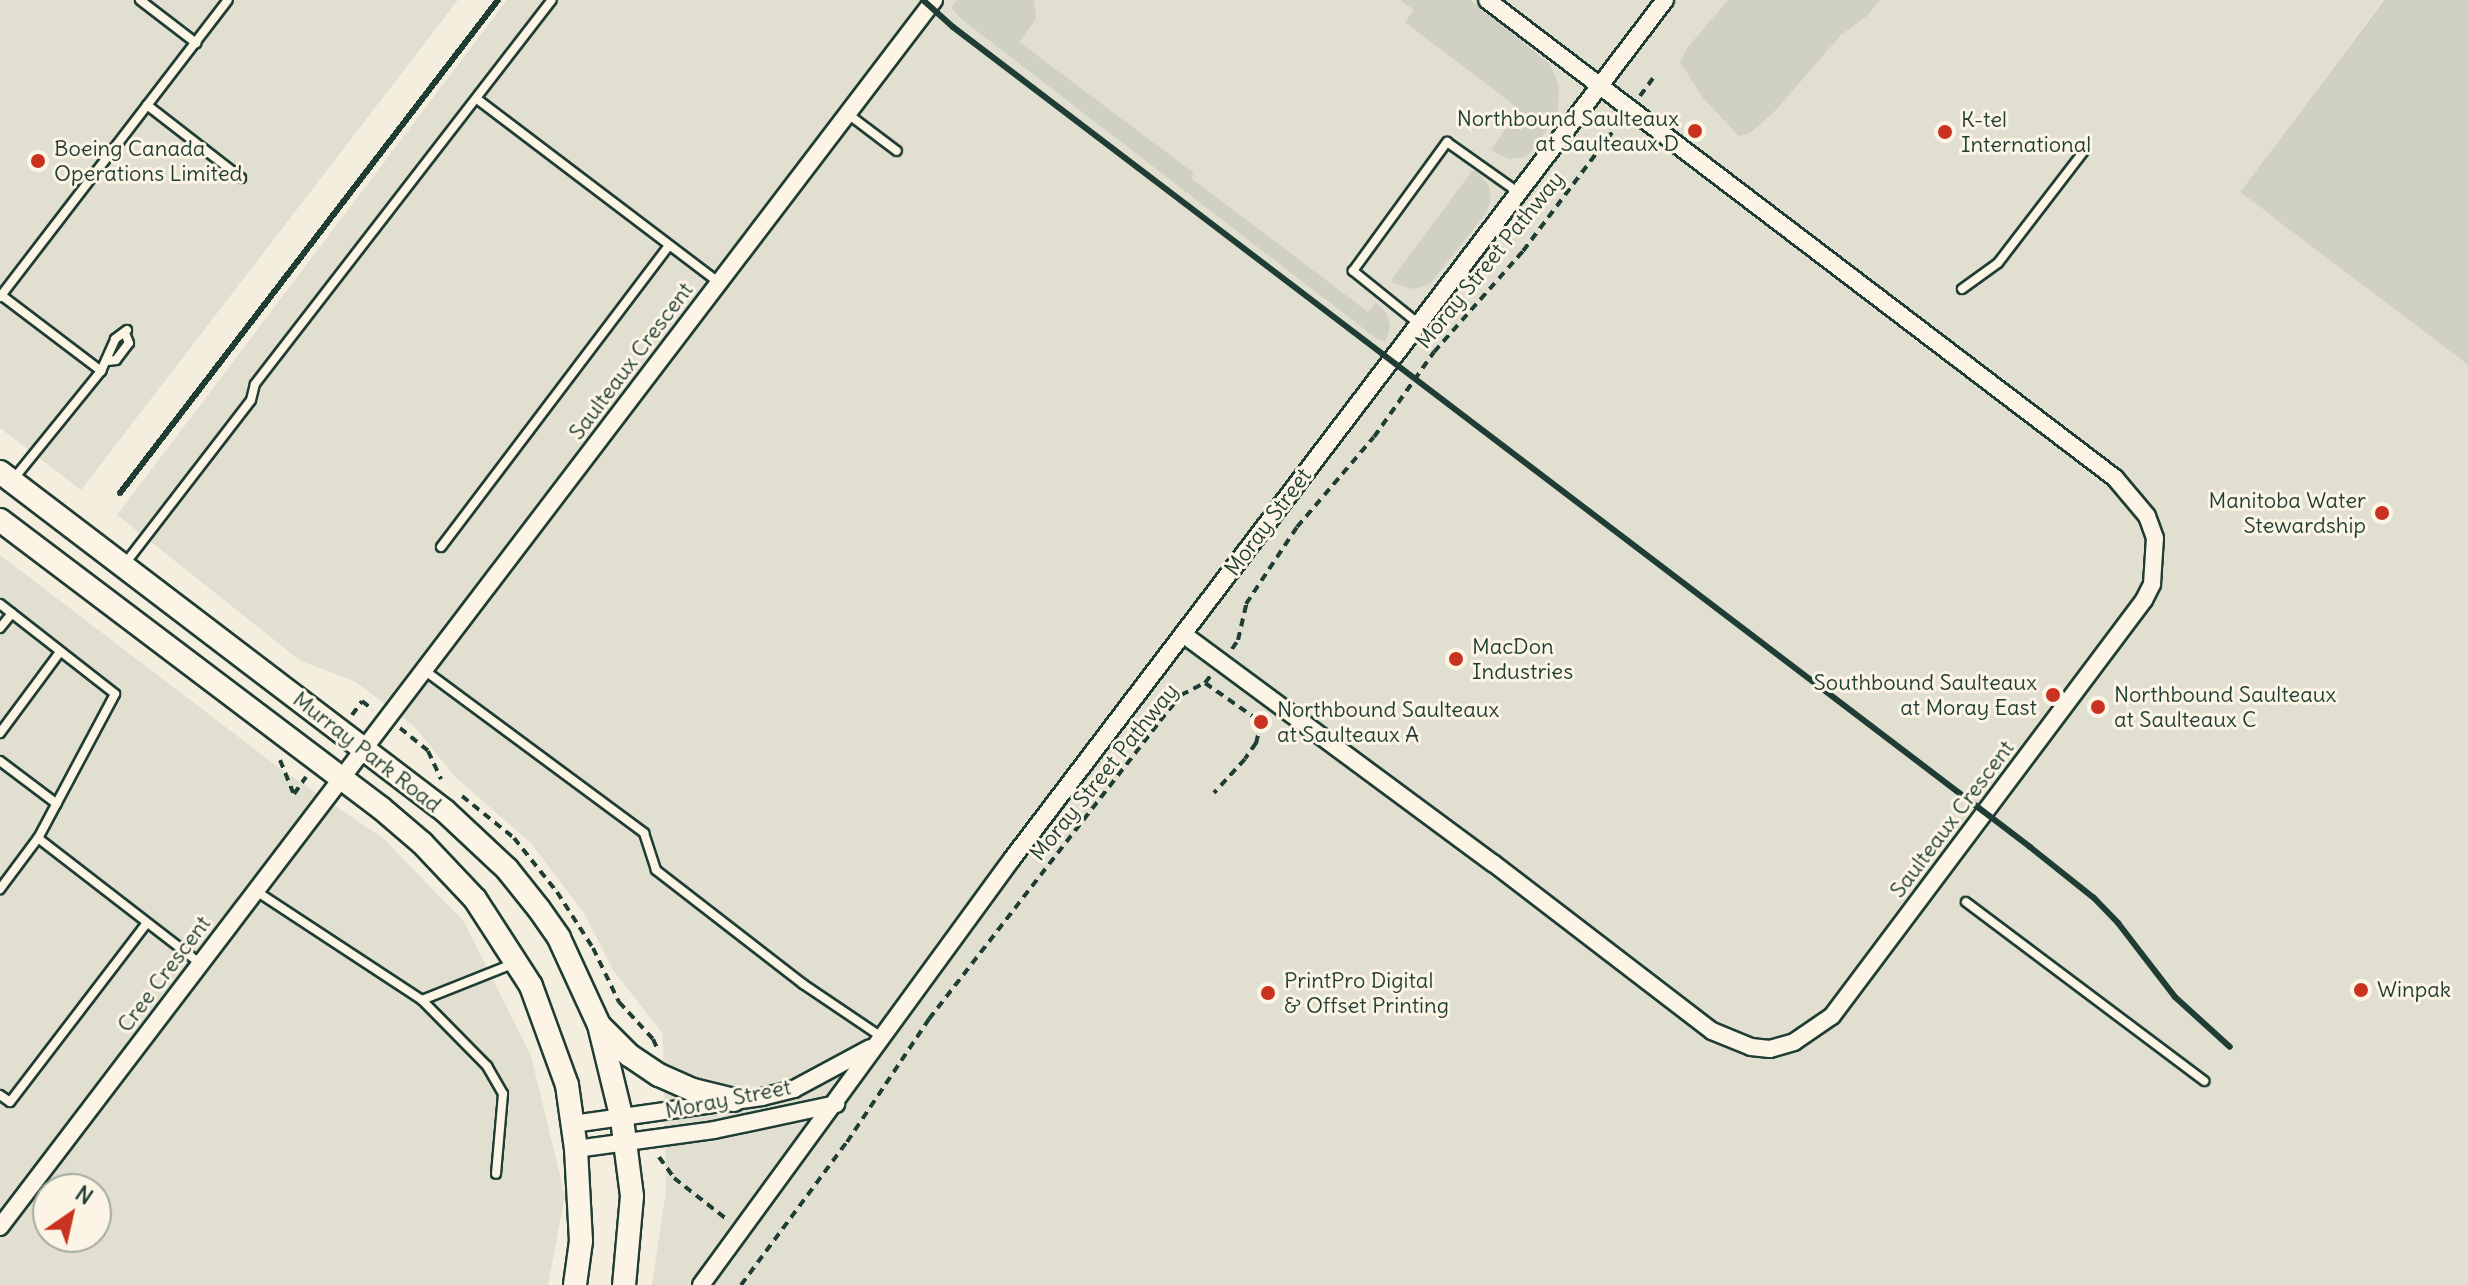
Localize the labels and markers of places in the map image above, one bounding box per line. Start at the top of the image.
place label: Northbound Saulteaux at Saulteaux D [1457,105,1679,156]
place label: K-tel International [1961,106,2091,158]
marker: Northbound Saulteaux at Saulteaux D [1686,122,1704,140]
marker: K-tel International [1936,123,1954,141]
place label: Boeing Canada Operations Limited [54,135,242,186]
marker: Boeing Canada Operations Limited [29,152,47,170]
place label: Manitoba Water Stewardship [2209,487,2366,538]
marker: Manitoba Water Stewardship [2373,504,2391,522]
place label: MacDon Industries [1472,633,1573,684]
marker: MacDon Industries [1447,650,1465,668]
place label: Southbound Saulteaux at Moray East [1814,669,2037,720]
place label: Northbound Saulteaux at Saulteaux C [2114,681,2336,732]
marker: Southbound Saulteaux at Moray East [2044,686,2062,704]
place label: Northbound Saulteaux at Saulteaux A [1277,696,1499,748]
marker: Northbound Saulteaux at Saulteaux C [2089,698,2107,716]
marker: Northbound Saulteaux at Saulteaux A [1252,713,1270,731]
place label: PrintPro Digital & Offset Printing [1284,967,1449,1018]
place label: Winpak [2377,977,2451,1003]
marker: Winpak [2352,981,2370,999]
marker: PrintPro Digital & Offset Printing [1259,984,1277,1002]

